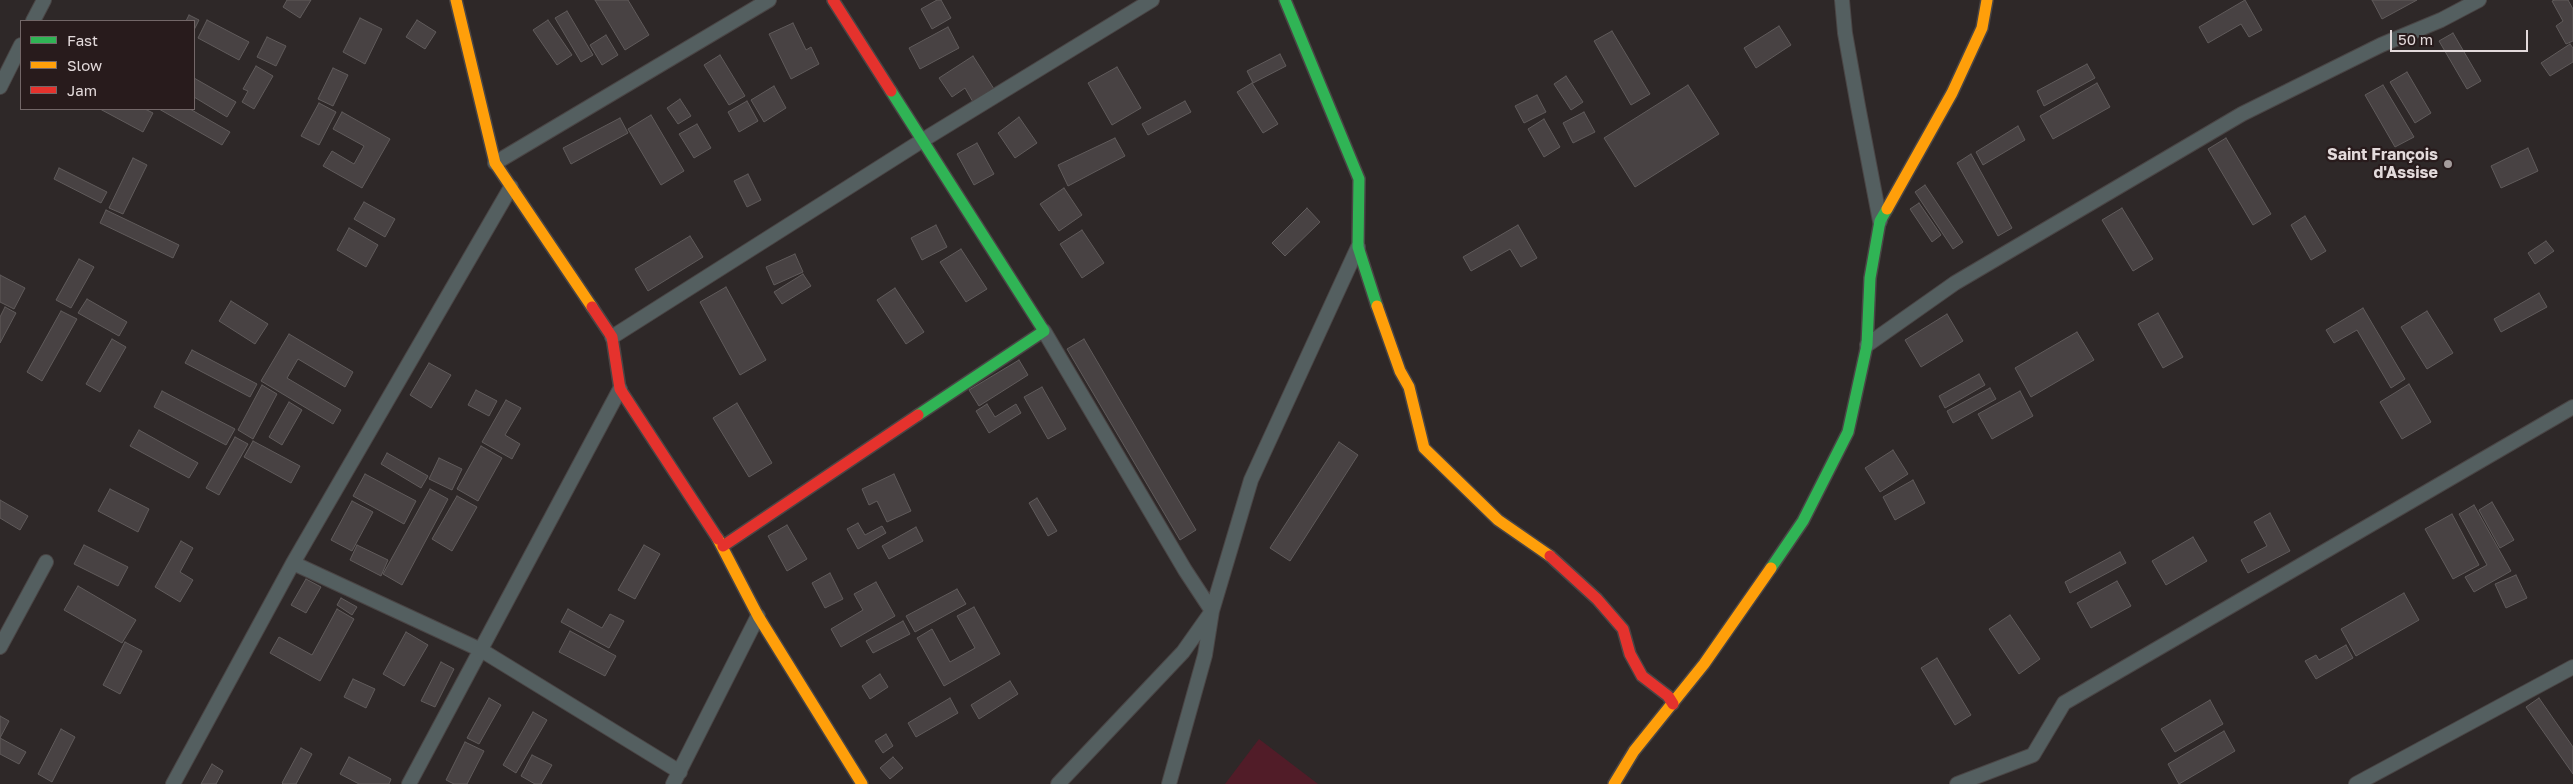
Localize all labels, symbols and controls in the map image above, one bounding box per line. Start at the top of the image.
legend [20,20,195,110]
scale bar [2393,20,2530,52]
text: 50 m [2398,30,2433,48]
text: Fast [67,31,98,49]
text: Slow [67,56,102,74]
text: Jam [67,81,97,99]
place label: Saint François d'Assise [2327,145,2438,183]
marker: Saint François d'Assise [2442,158,2454,170]

